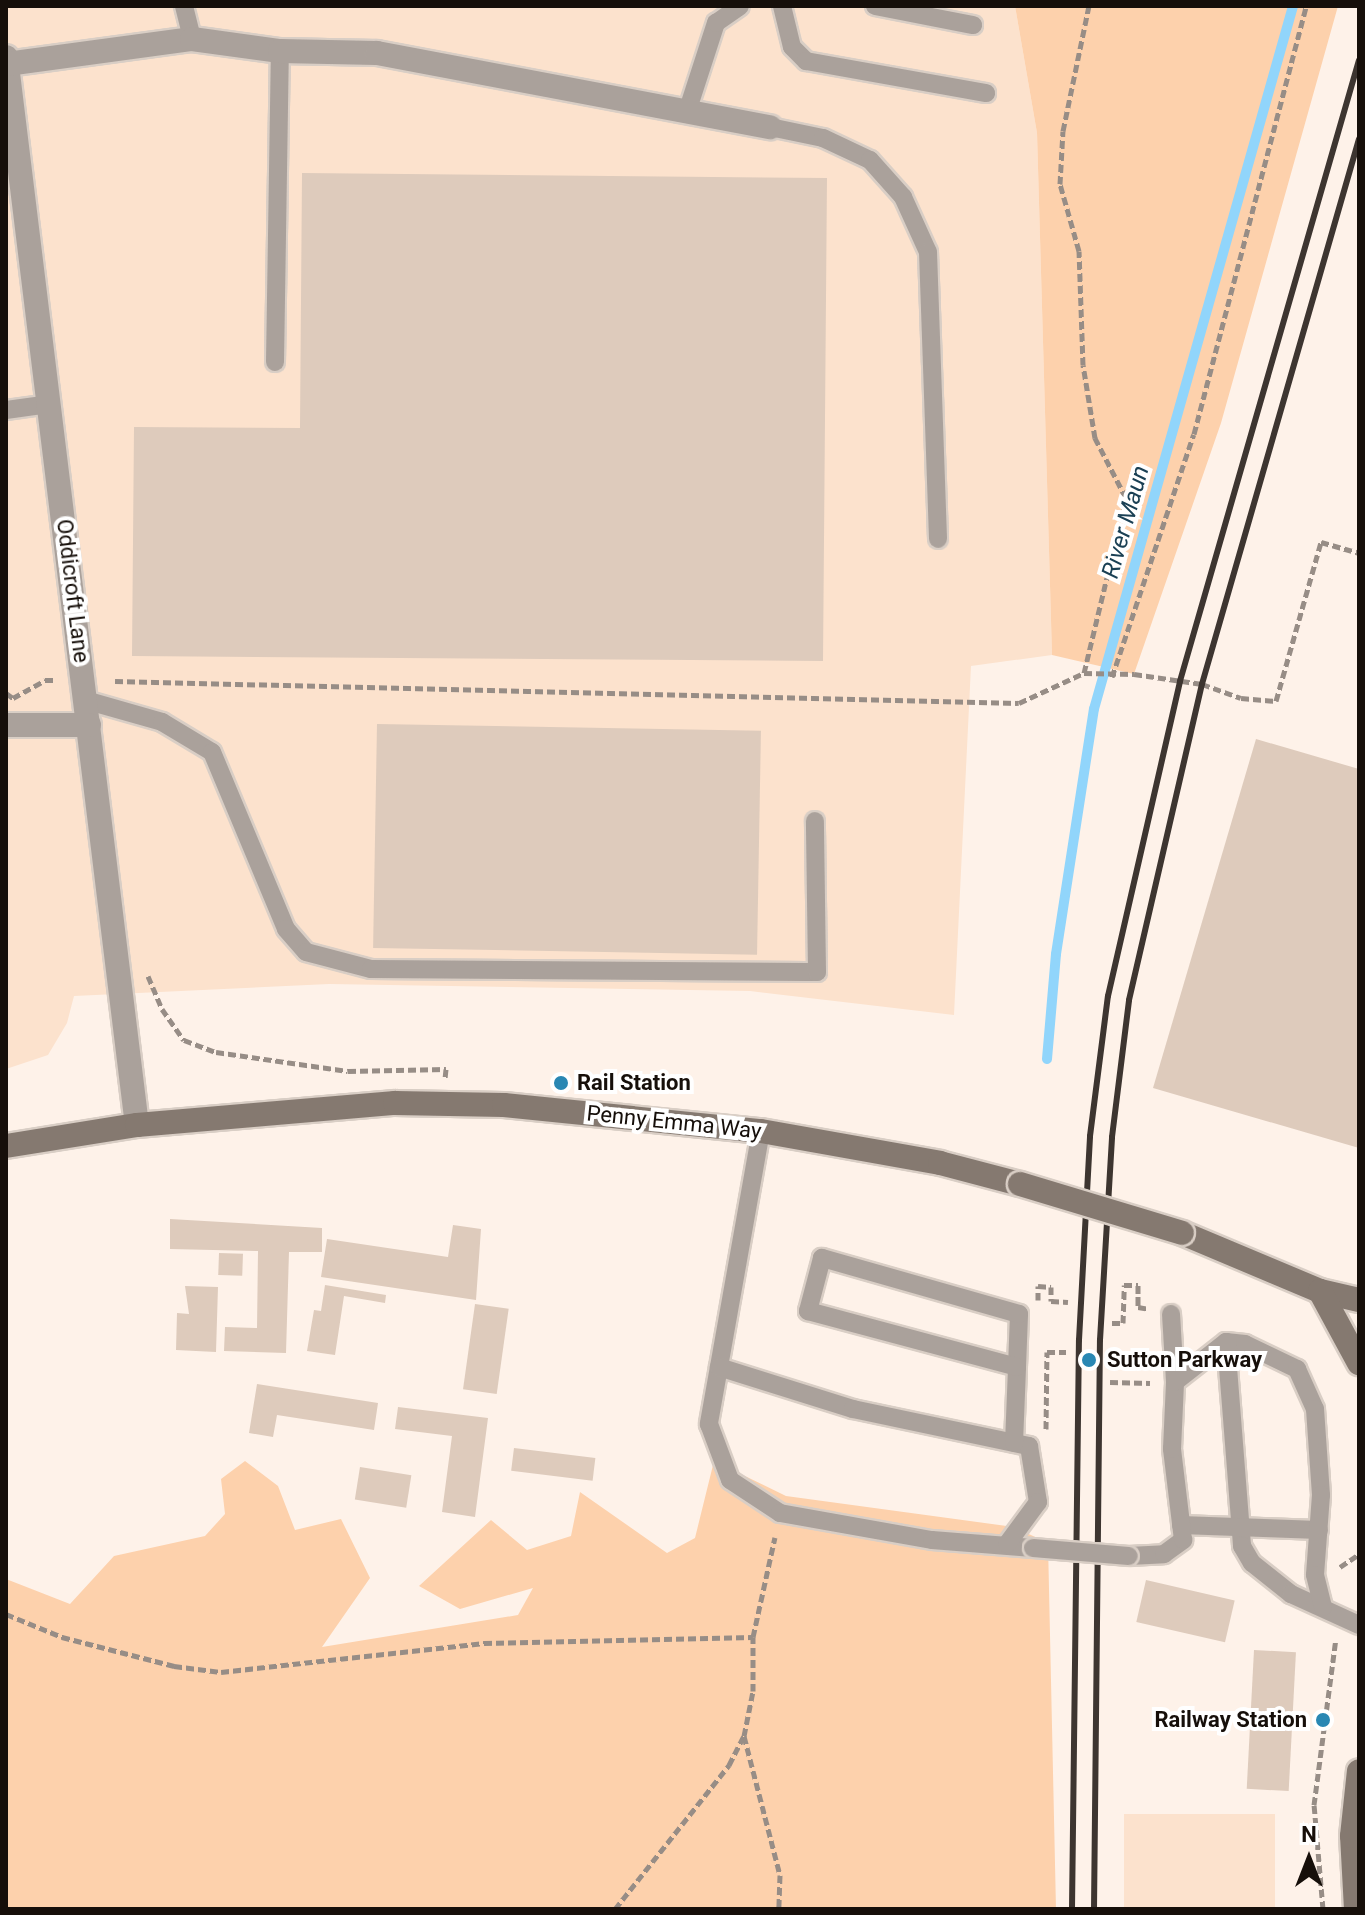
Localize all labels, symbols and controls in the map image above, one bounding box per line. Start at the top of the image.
water label: River Maun [1096,462,1156,582]
street label: Oddicroft Lane [51,518,95,664]
place label: Rail Station [577,1070,691,1096]
marker: Rail Station [552,1074,570,1092]
street label: Penny Emma Way [585,1100,763,1144]
place label: Sutton Parkway [1107,1347,1262,1373]
marker: Sutton Parkway [1078,1349,1100,1371]
place label: Railway Station [1154,1707,1307,1733]
marker: Railway Station [1314,1711,1332,1729]
north arrow [1269,1819,1349,1899]
text: N [1301,1822,1317,1847]

